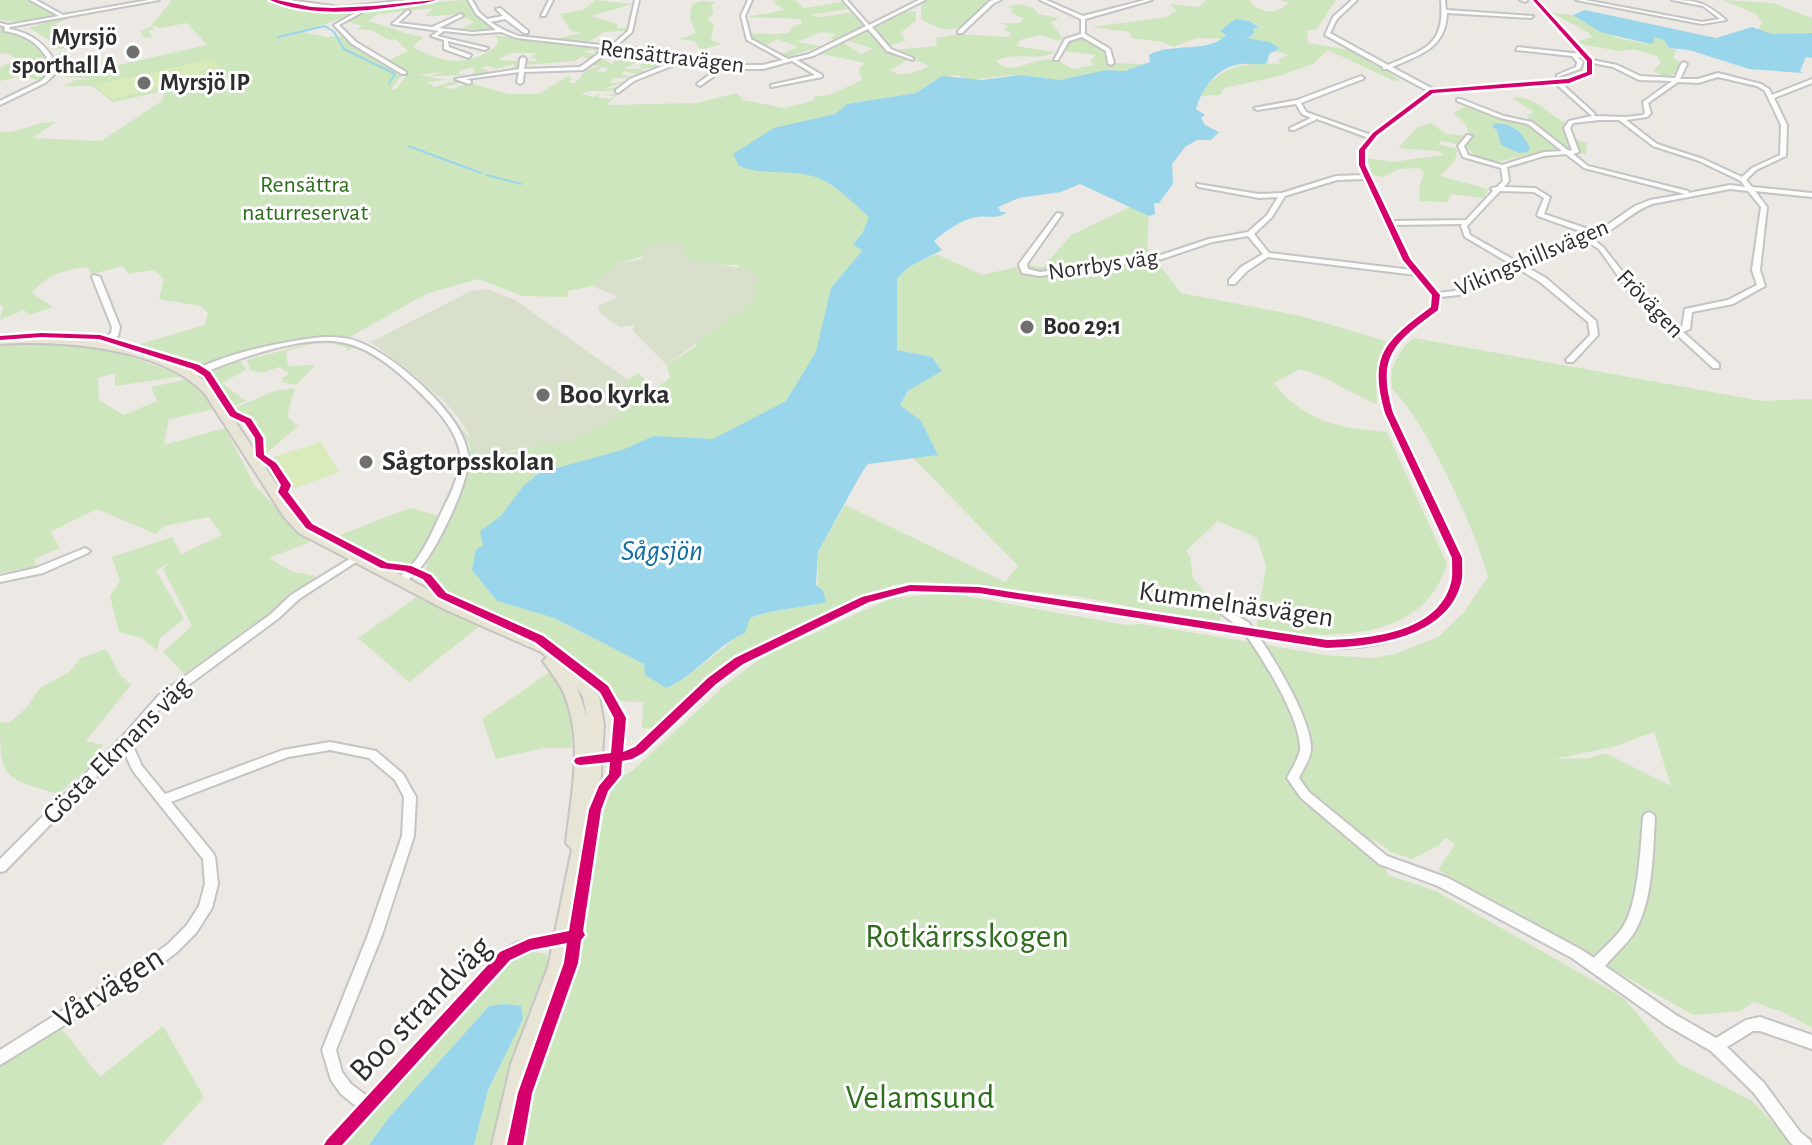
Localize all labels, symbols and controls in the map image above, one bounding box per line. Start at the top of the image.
place label: Myrsjö sporthall A [12,26,118,78]
street label: Rensättravägen [598,36,746,78]
marker: Myrsjö sporthall A [124,43,142,61]
place label: Myrsjö IP [160,71,250,95]
marker: Myrsjö IP [135,74,153,92]
park label: Rensättra naturreservat [242,173,368,225]
street label: Vikingshillsvägen [1452,215,1612,301]
street label: Norrbys väg [1047,245,1160,285]
street label: Frövägen [1612,265,1688,343]
place label: Boo 29:1 [1043,315,1121,339]
marker: Boo 29:1 [1018,318,1036,336]
place label: Boo kyrka [559,381,670,409]
marker: Boo kyrka [534,386,552,404]
place label: Sågtorpsskolan [382,448,554,476]
marker: Sågtorpsskolan [357,453,375,471]
water label: Sågsjön [621,536,703,566]
street label: Kummelnäsvägen [1137,577,1335,633]
street label: Gösta Ekmans väg [38,672,196,830]
park label: Rotkärrsskogen [865,920,1069,954]
street label: Boo strandväg [344,929,499,1088]
street label: Vårvägen [48,940,170,1036]
park label: Velamsund [845,1081,995,1115]

